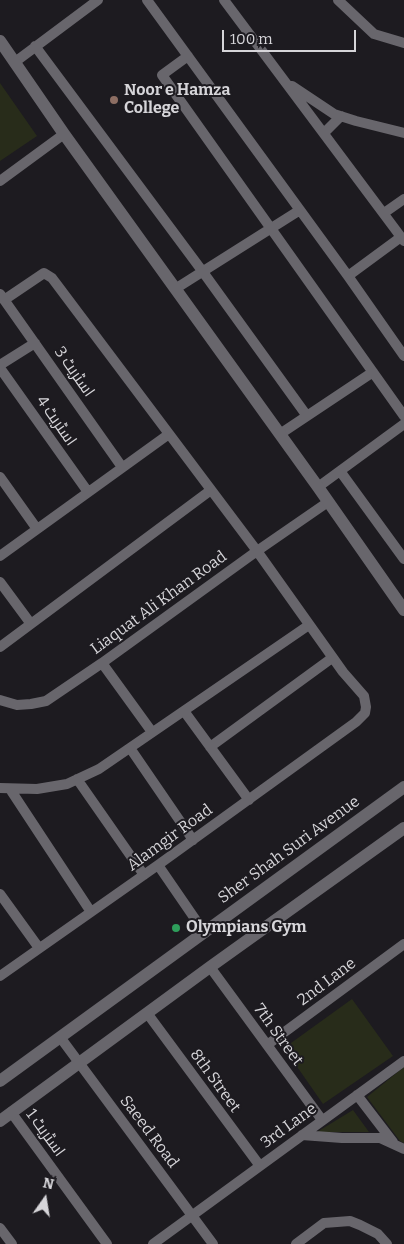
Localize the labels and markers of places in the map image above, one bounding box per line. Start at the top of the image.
place label: Noor e Hamza College [124,81,230,119]
marker: Noor e Hamza College [108,94,120,106]
place label: Olympians Gym [186,918,307,938]
marker: Olympians Gym [170,922,182,934]

